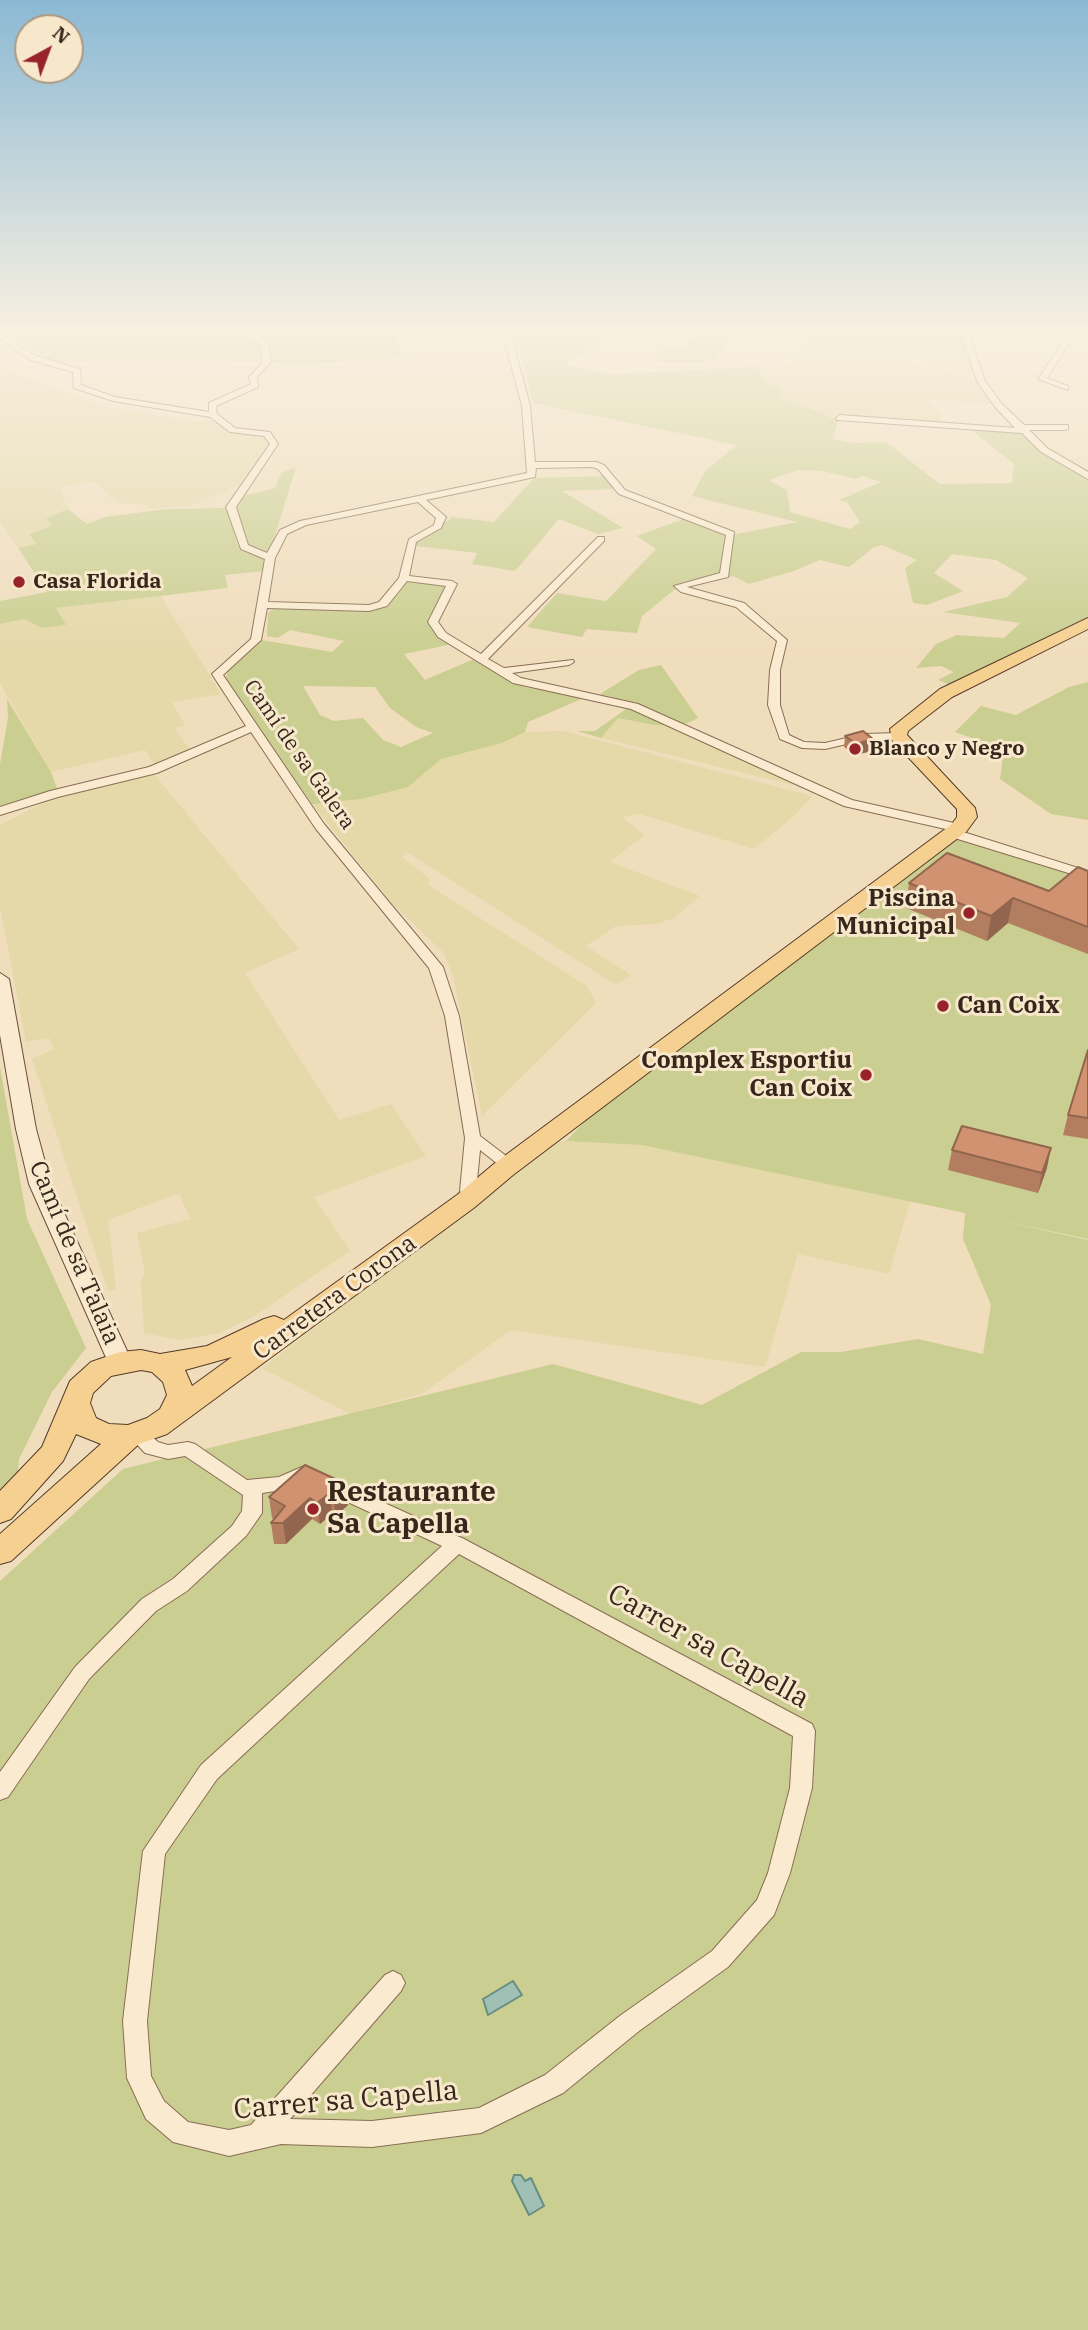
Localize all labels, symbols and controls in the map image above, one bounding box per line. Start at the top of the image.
north arrow [14,14,84,84]
text: N [48,21,75,49]
place label: Casa Florida [33,569,161,595]
marker: Casa Florida [11,574,27,590]
street label: Camí de sa Galera [238,675,360,835]
place label: Blanco y Negro [869,736,1025,762]
marker: Blanco y Negro [847,741,863,757]
place label: Piscina Municipal [836,885,955,941]
marker: Piscina Municipal [961,905,977,921]
place label: Can Coix [957,992,1060,1020]
marker: Can Coix [935,998,951,1014]
place label: Complex Esportiu Can Coix [641,1047,852,1103]
marker: Complex Esportiu Can Coix [858,1067,874,1083]
street label: Camí de sa Talaia [22,1157,126,1349]
street label: Carretera Corona [248,1229,422,1367]
place label: Restaurante Sa Capella [327,1476,496,1542]
marker: Restaurante Sa Capella [305,1501,321,1517]
street label: Carrer sa Capella [601,1578,815,1716]
street label: Carrer sa Capella [232,2074,460,2128]

